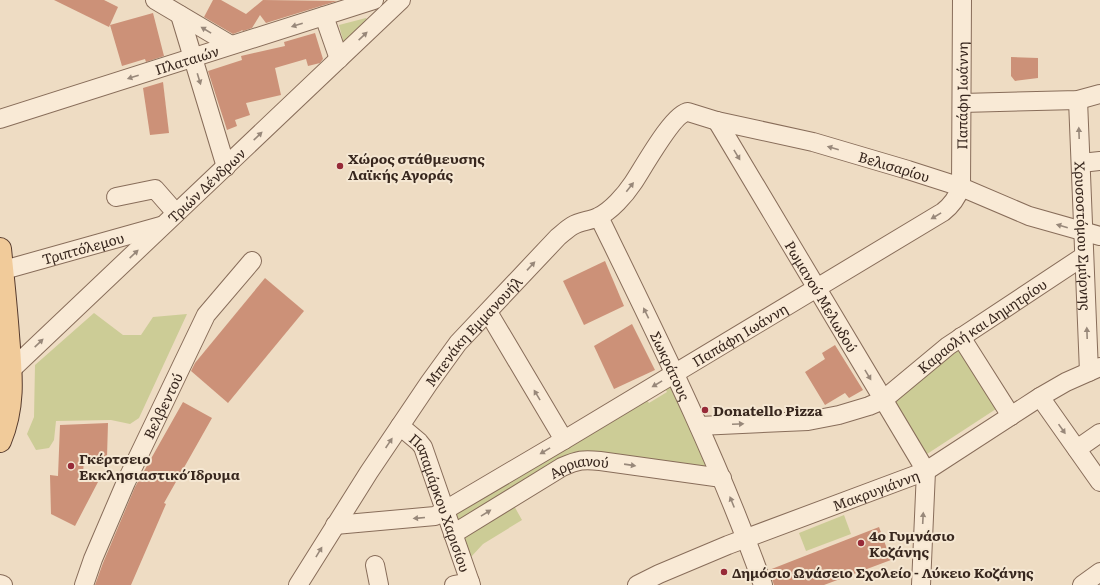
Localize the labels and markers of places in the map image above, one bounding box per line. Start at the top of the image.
place label: Χώρος στάθμευσης Λαϊκής Αγοράς [348,148,485,184]
marker: Χώρος στάθμευσης Λαϊκής Αγοράς [335,161,345,171]
place label: Donatello Pizza [713,400,824,420]
marker: Donatello Pizza [700,405,710,415]
place label: Γκέρτσειο Εκκλησιαστικό Ίδρυμα [79,448,240,484]
marker: Γκέρτσειο Εκκλησιαστικό Ίδρυμα [66,461,76,471]
place label: 4ο Γυμνάσιο Κοζάνης [869,525,955,561]
marker: 4ο Γυμνάσιο Κοζάνης [856,538,866,548]
place label: Δημόσιο Ωνάσειο Σχολείο - Λύκειο Κοζάνης [732,562,1034,582]
marker: Δημόσιο Ωνάσειο Σχολείο - Λύκειο Κοζάνης [719,567,729,577]

